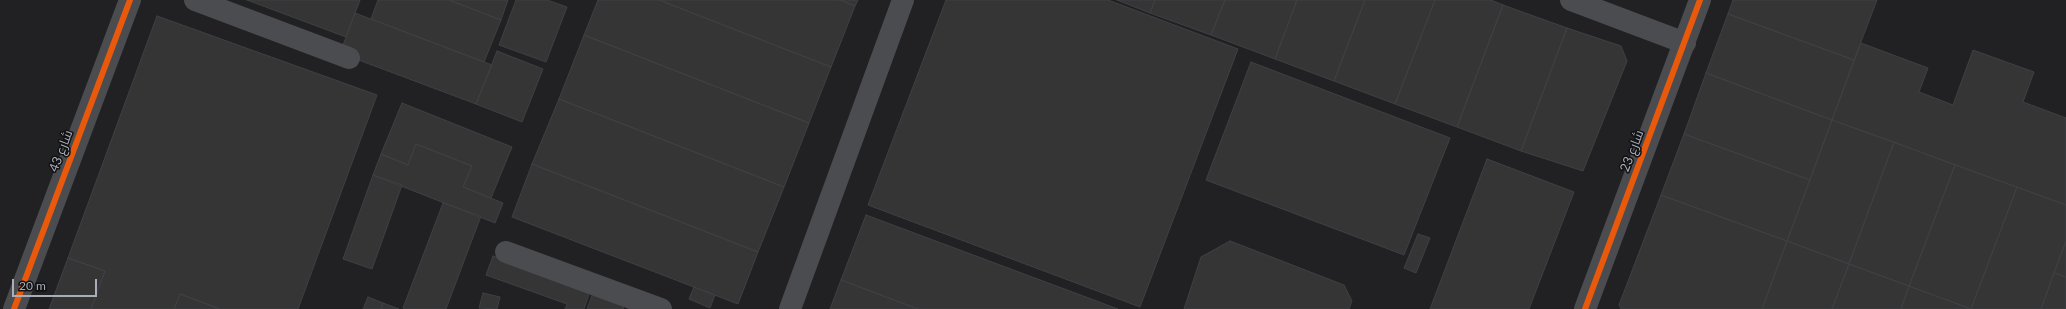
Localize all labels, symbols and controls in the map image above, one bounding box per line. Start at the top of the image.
street label: شارع 43 [46,128,76,174]
street label: شارع 23 [1617,128,1647,174]
scale bar [14,271,99,297]
text: 20 m [19,278,46,293]

